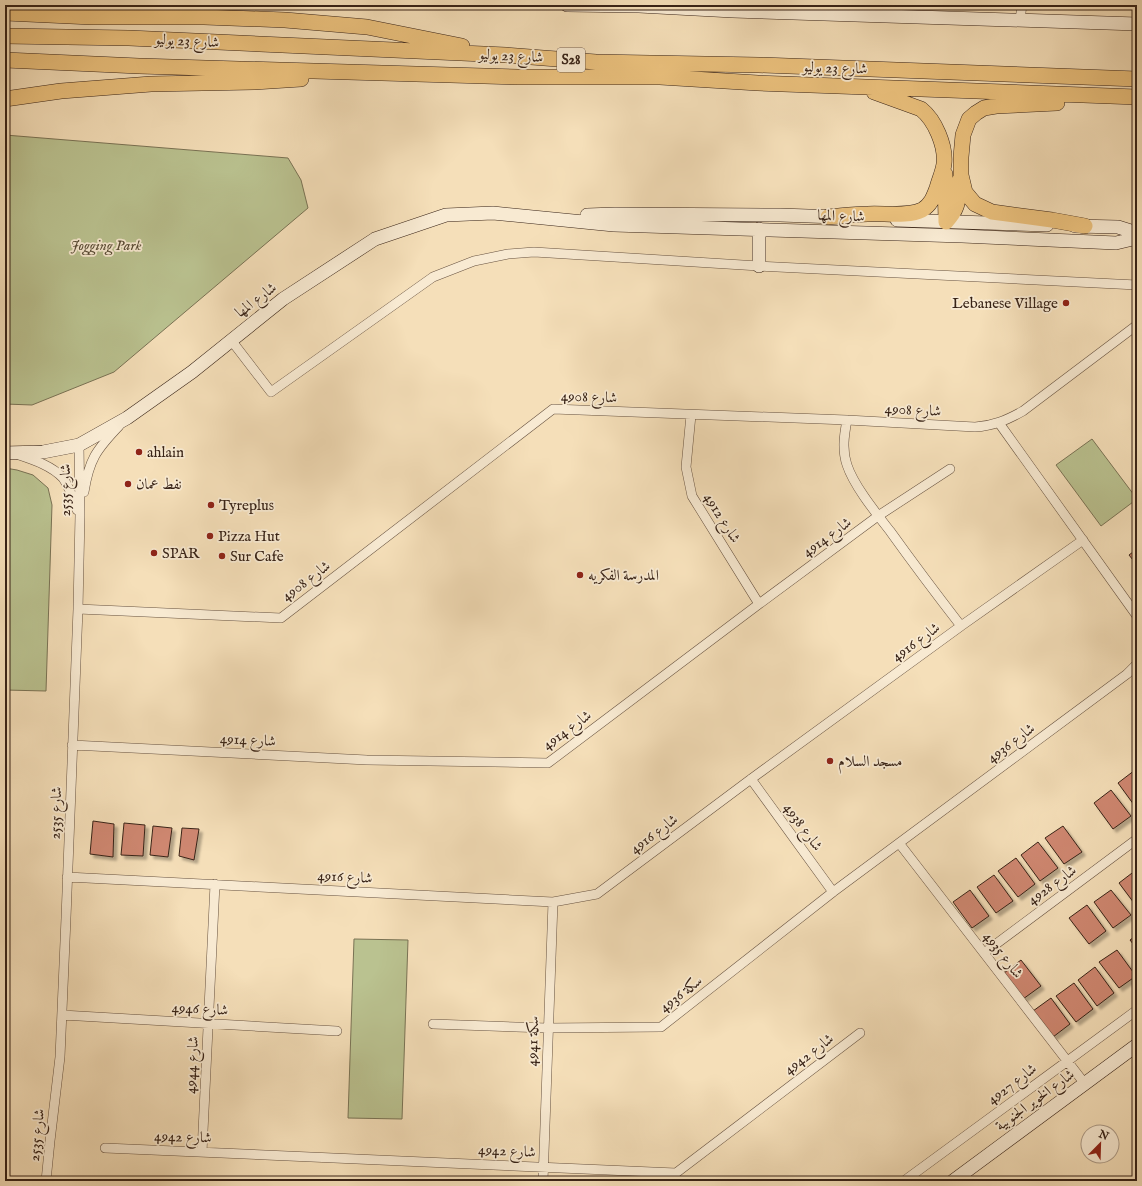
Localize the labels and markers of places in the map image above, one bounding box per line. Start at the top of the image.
place label: Lebanese Village [952,294,1058,313]
marker: Lebanese Village [1061,298,1071,308]
place label: ahlain [147,443,184,462]
marker: ahlain [134,447,144,457]
place label: نفط عمان [136,475,182,494]
marker: نفط عمان [123,479,133,489]
place label: Tyreplus [219,496,274,515]
marker: Tyreplus [206,500,216,510]
place label: Pizza Hut [218,527,280,546]
marker: Pizza Hut [205,531,215,541]
place label: SPAR [162,544,200,563]
place label: Sur Cafe [230,547,284,566]
marker: SPAR [149,548,159,558]
marker: Sur Cafe [217,551,227,561]
place label: المدرسة الفكريه [588,566,659,585]
marker: المدرسة الفكريه [575,570,585,580]
place label: مسجد السلام [838,752,902,774]
marker: مسجد السلام [825,756,835,766]

